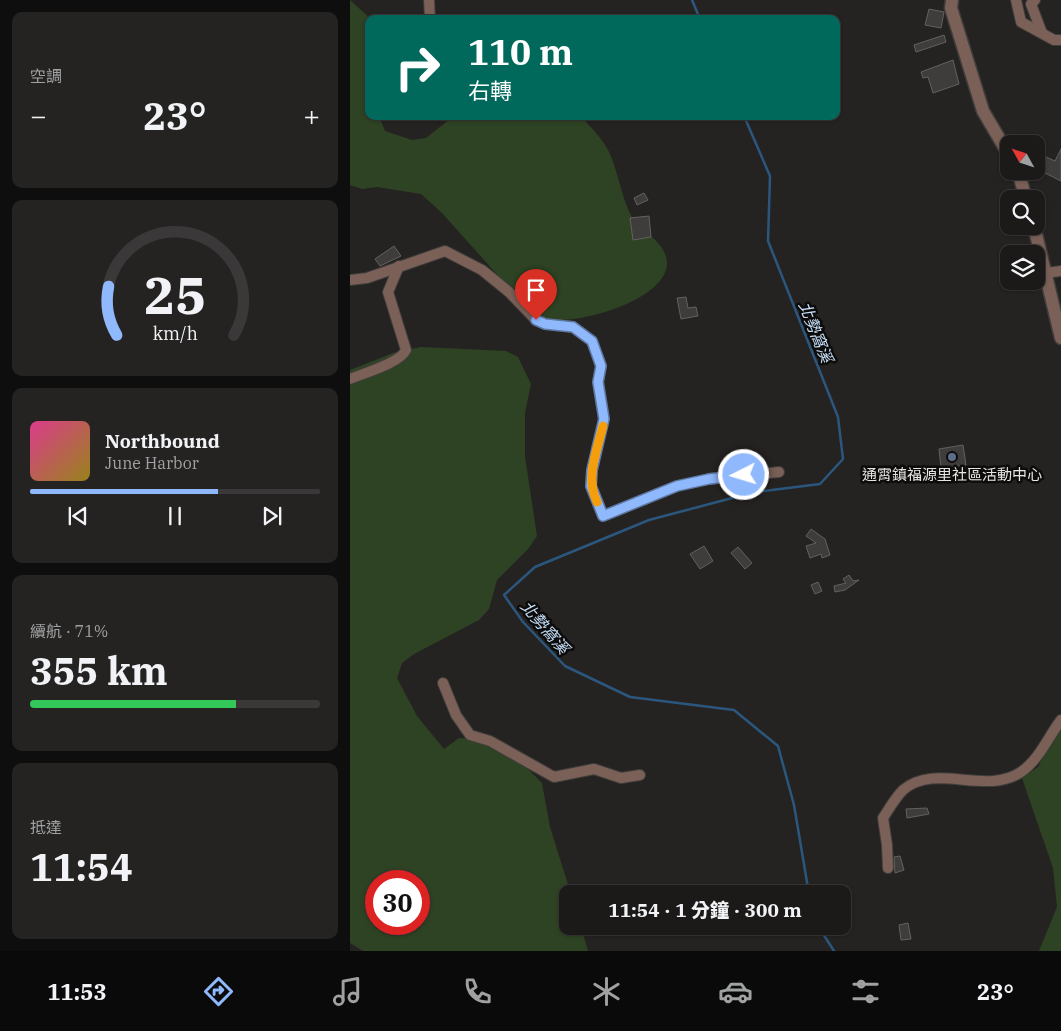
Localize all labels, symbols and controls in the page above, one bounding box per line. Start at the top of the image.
text: 110 m [468,29,573,75]
icon: right [385,35,450,100]
text: 空調 [30,66,62,86]
text: 右轉 [468,76,512,105]
text: 23° [143,91,207,140]
text: − [30,97,47,134]
text: + [303,97,320,134]
north arrow [1000,135,1045,180]
map controls [1000,135,1045,290]
button: search [1000,190,1045,235]
button: layers [1000,245,1045,290]
text: 25 [144,261,206,328]
pin [515,269,557,320]
icon: arrive [522,276,550,304]
water label: 北勢窩溪 [795,299,838,367]
text: km/h [152,322,198,345]
text: Northbound [105,429,220,453]
position arrow [717,448,769,500]
marker: 通霄鎮福源里社區活動中心 [946,451,958,463]
text: June Harbor [105,453,199,473]
place label: 通霄鎮福源里社區活動中心 [862,465,1042,484]
icon: previous [64,502,92,530]
icon: pause [161,502,189,530]
icon: next [258,502,286,530]
water label: 北勢窩溪 [516,596,575,659]
text: 續航 · 71% [30,621,108,641]
text: 355 km [30,646,168,695]
text: 抵達 [30,817,62,837]
text: 11:54 [30,842,133,891]
speed limit sign: 30 [365,870,430,935]
text: 11:54 · 1 分鐘 · 300 m [608,898,802,922]
icon: directions [201,974,236,1009]
icon: music [330,974,365,1009]
icon: phone [460,974,495,1009]
icon: climate [589,974,624,1009]
icon: car [718,974,753,1009]
icon: filters [848,974,883,1009]
text: 11:53 [47,977,107,1006]
text: 23° [977,977,1014,1006]

